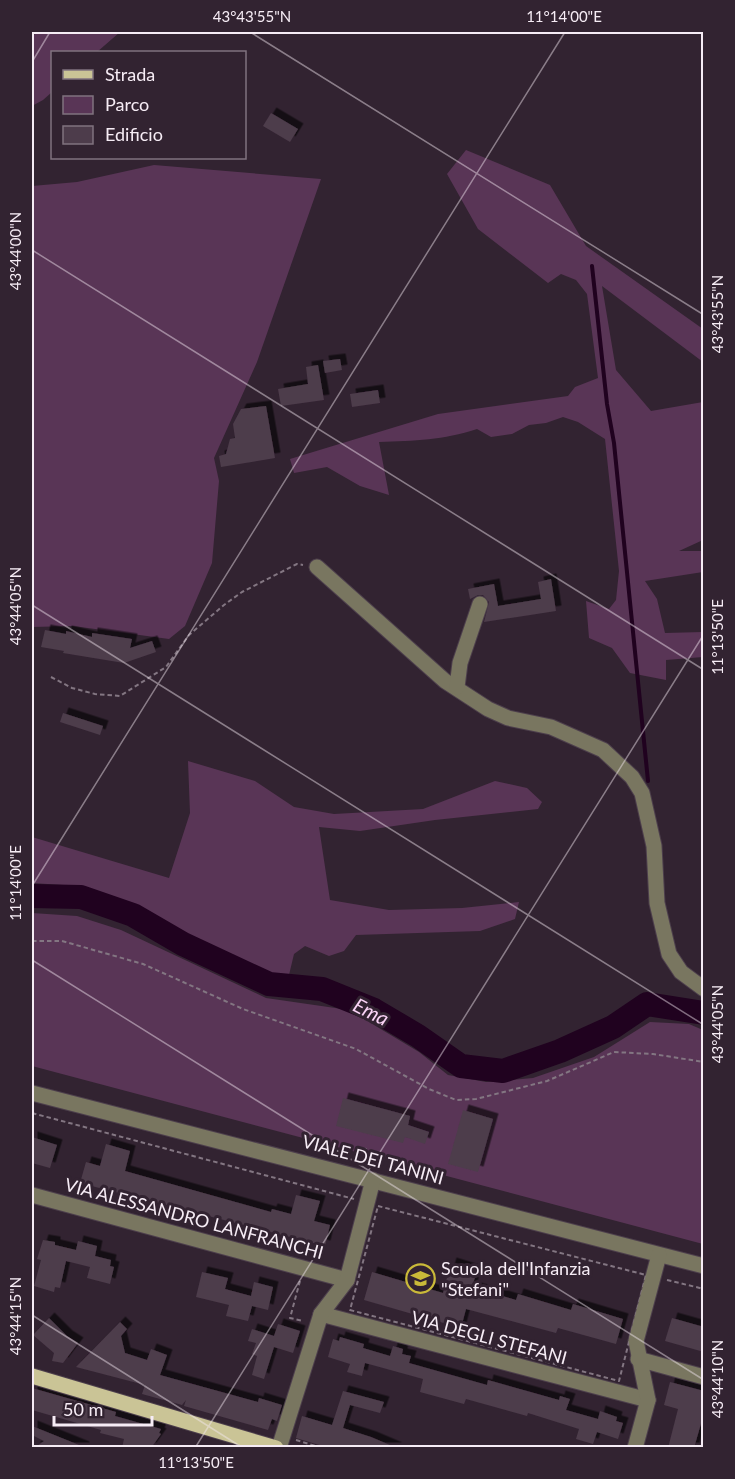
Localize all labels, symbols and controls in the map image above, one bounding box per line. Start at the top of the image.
text: 43°43'55"N [213,7,291,25]
text: 11°14'00"E [526,7,602,25]
legend [51,51,246,159]
text: Strada [105,63,155,85]
text: Parco [105,93,149,115]
text: Edificio [105,123,163,145]
text: 43°44'00"N [6,212,24,290]
text: 43°43'55"N [708,275,726,353]
text: 43°44'05"N [6,567,24,645]
text: 11°13'50"E [708,599,726,675]
text: 11°14'00"E [6,845,24,921]
text: 43°44'05"N [708,985,726,1063]
water label: Ema [350,992,393,1030]
street label: VIALE DEI TANINI [300,1130,447,1189]
street label: VIA ALESSANDRO LANFRANCHI [62,1173,326,1263]
place label: Scuola dell'Infanzia "Stefani" [441,1257,591,1300]
school or university icon: Scuola dell'Infanzia "Stefani" [404,1263,436,1295]
text: 43°44'15"N [6,1277,24,1355]
street label: VIA DEGLI STEFANI [409,1306,569,1368]
text: 43°44'10"N [708,1340,726,1418]
scale bar [54,1389,152,1427]
text: 50 m [63,1398,103,1420]
text: 11°13'50"E [158,1453,234,1471]

